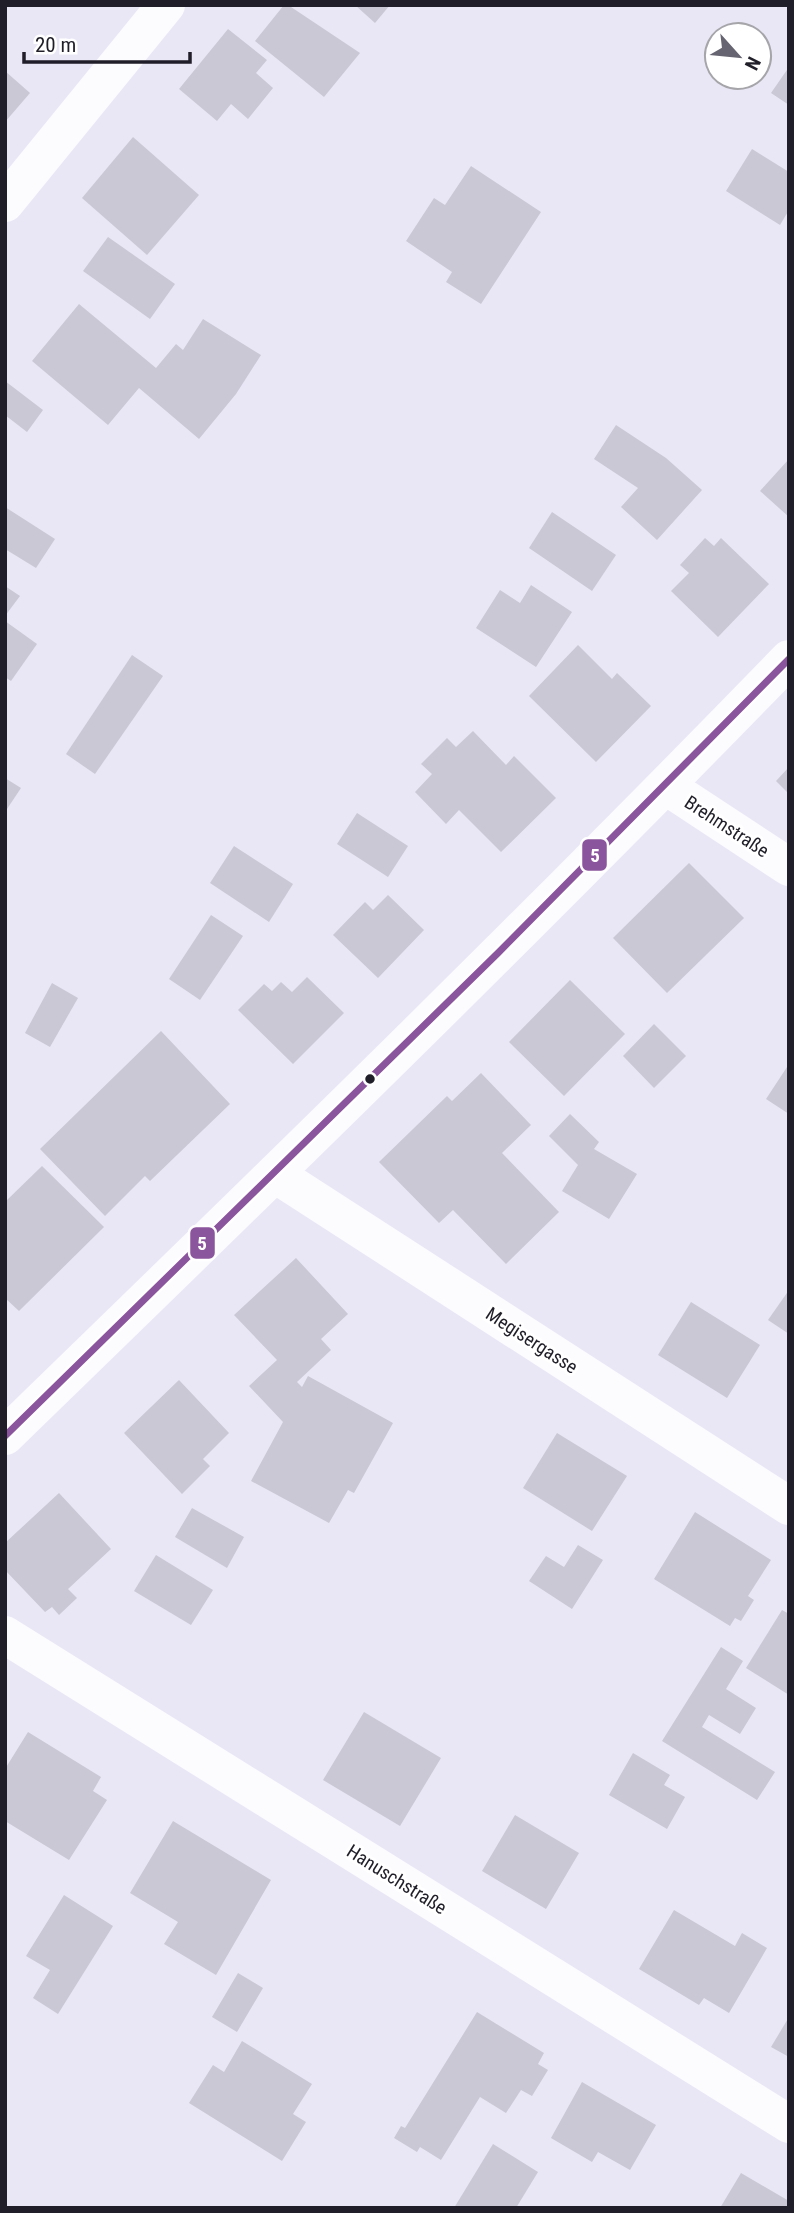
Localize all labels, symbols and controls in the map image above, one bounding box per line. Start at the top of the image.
scale bar [24,21,191,65]
north arrow [703,21,773,91]
text: 20 m [35,33,76,57]
text: N [740,53,766,74]
street label: Brehmstraße [680,791,773,862]
line badge: 5 [581,838,608,872]
text: 5 [590,844,600,867]
unlabelled marker [363,1072,377,1086]
line badge: 5 [189,1226,216,1260]
text: 5 [197,1232,207,1255]
street label: Megisergasse [481,1302,582,1379]
street label: Hanuschstraße [343,1840,451,1919]

